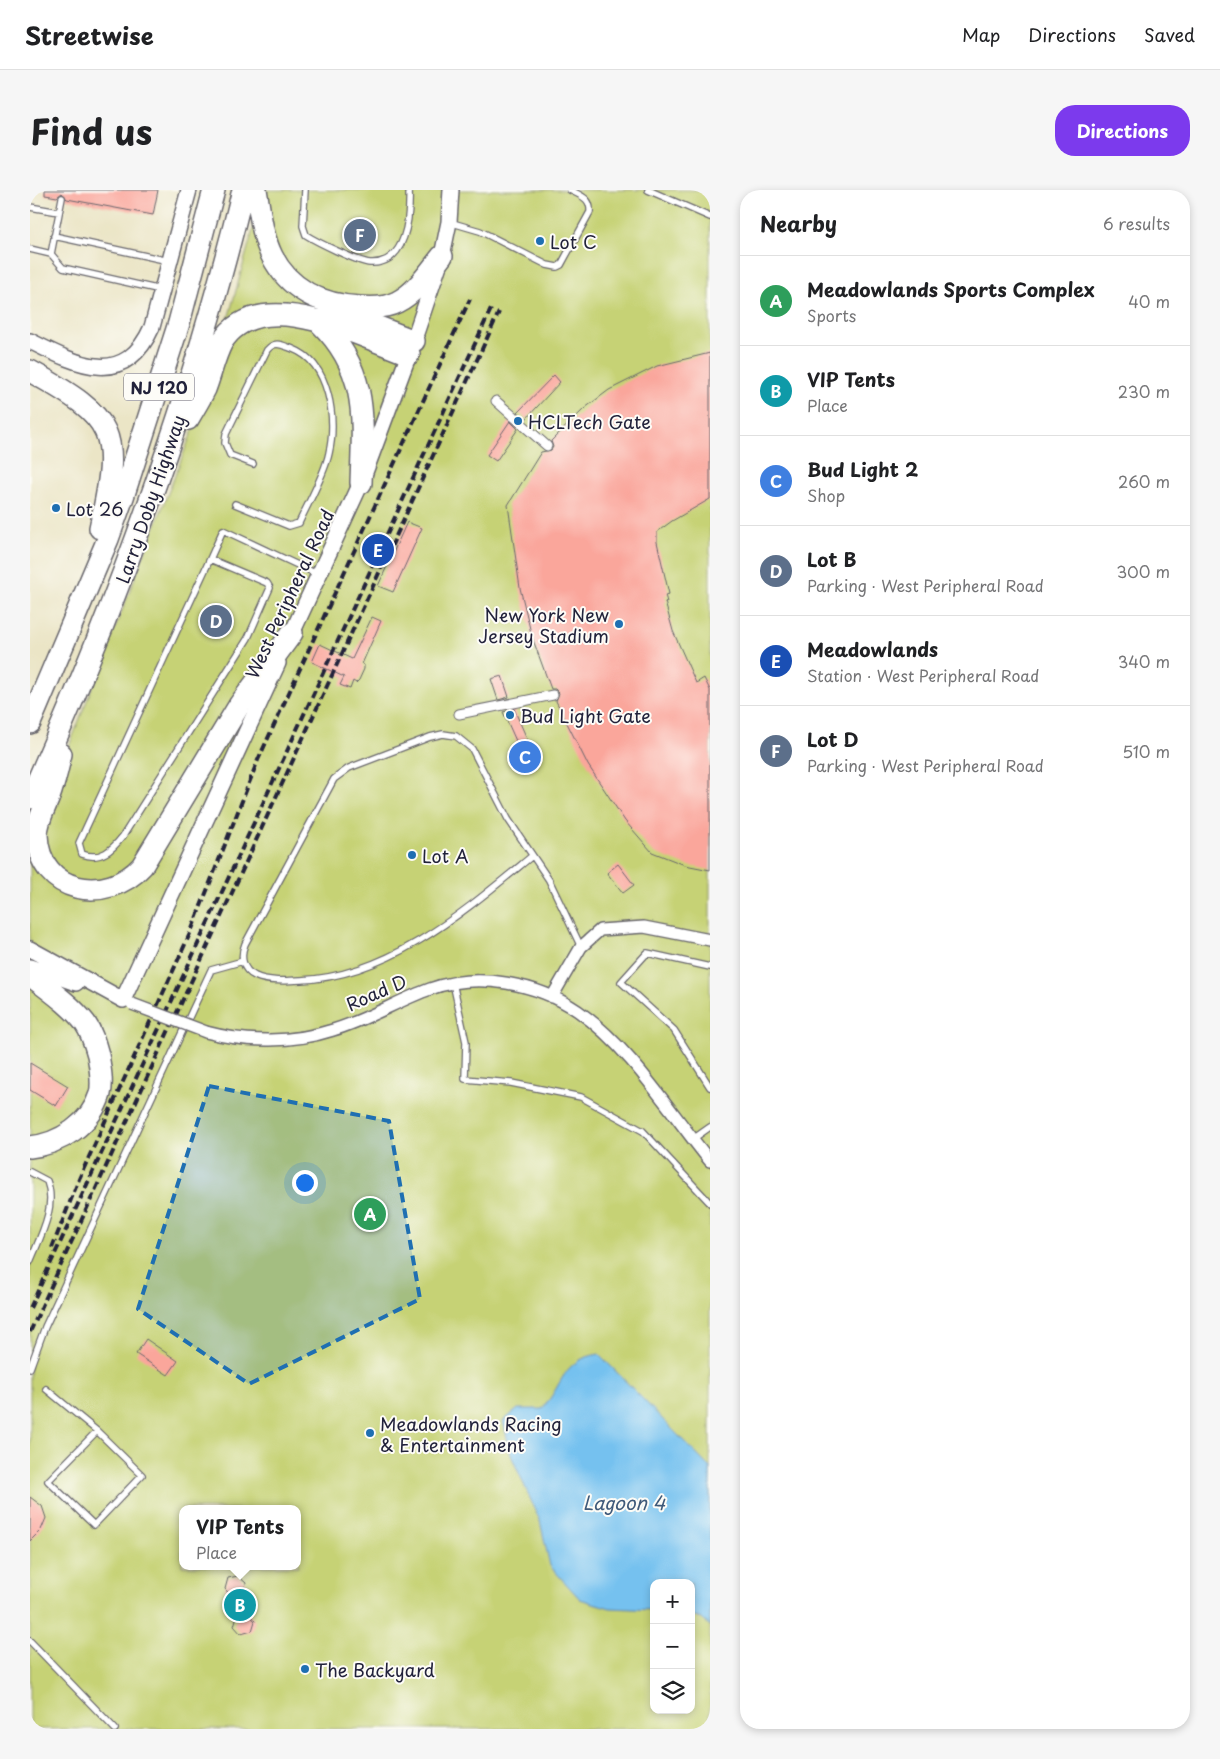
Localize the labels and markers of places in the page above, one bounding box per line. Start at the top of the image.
pin: F [344,216,376,254]
place label: Lot C [550,228,597,255]
marker: Lot C [534,235,546,247]
place label: HCLTech Gate [528,408,651,435]
marker: HCLTech Gate [512,415,524,427]
place label: Lot 26 [66,495,123,522]
marker: Lot 26 [50,502,62,514]
pin: E [362,531,394,569]
place label: New York New Jersey Stadium [478,601,609,649]
pin: D [200,602,232,640]
marker: New York New Jersey Stadium [613,618,625,630]
place label: Bud Light Gate [520,702,651,729]
marker: Bud Light Gate [504,709,516,721]
pin: C [509,738,541,776]
place label: Lot A [422,842,468,869]
marker: Lot A [406,849,418,861]
pin: A [354,1195,386,1233]
place label: Meadowlands Racing & Entertainment [380,1410,562,1458]
marker: Meadowlands Racing & Entertainment [364,1427,376,1439]
pin: B [224,1586,256,1624]
place label: The Backyard [315,1656,435,1683]
marker: The Backyard [299,1663,311,1675]

